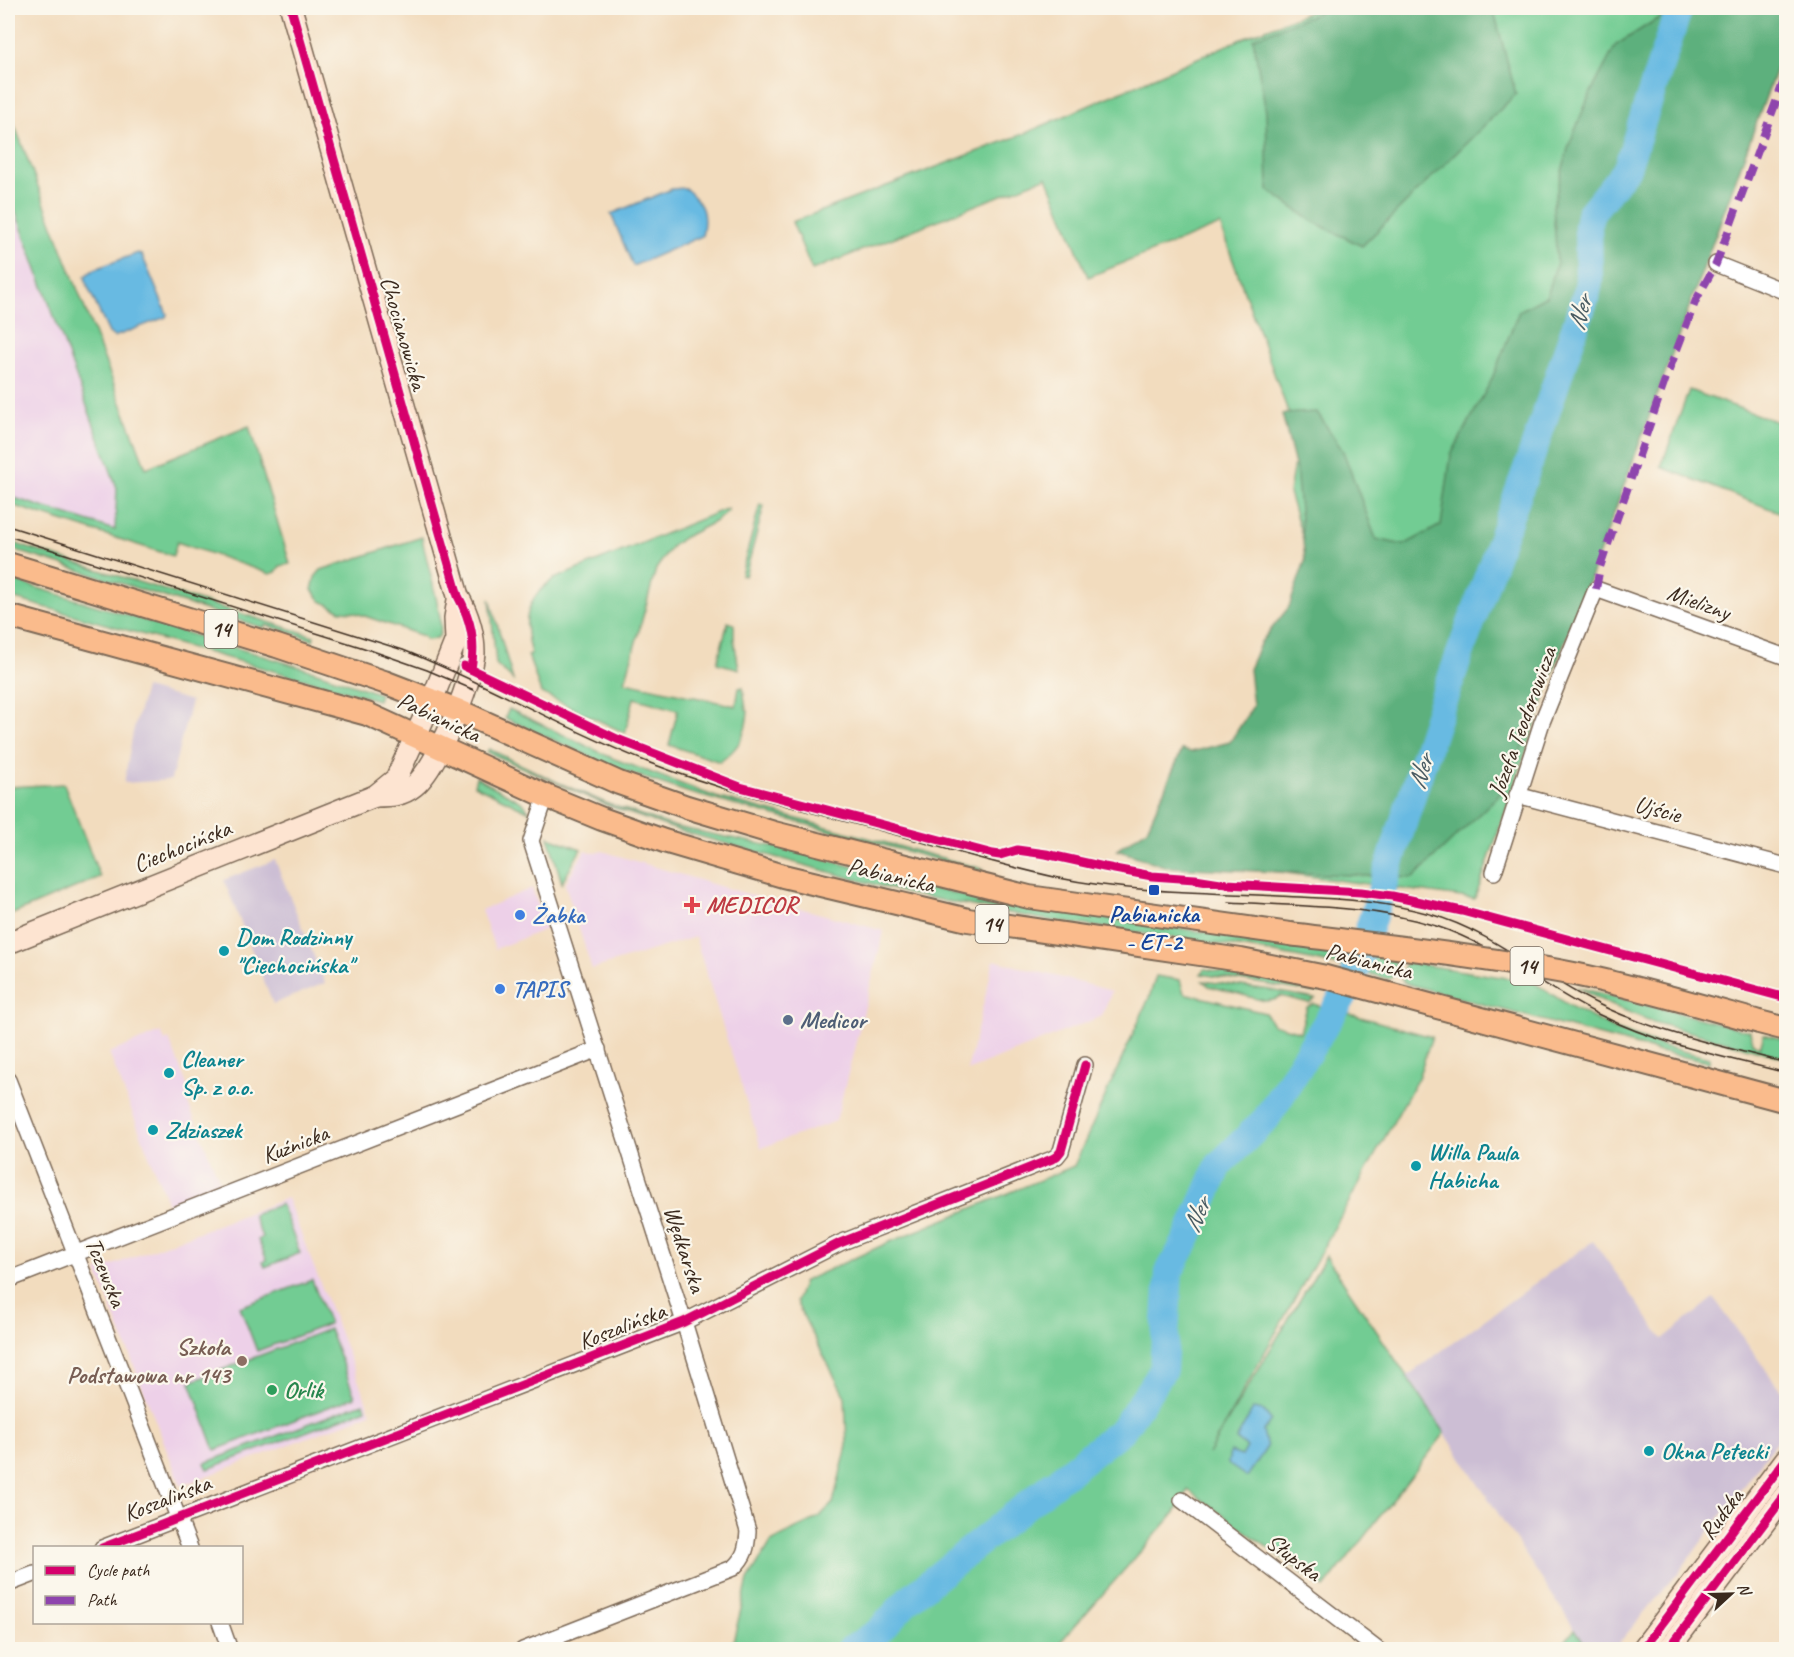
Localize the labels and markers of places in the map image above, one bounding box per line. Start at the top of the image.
marker: Pabianicka - ET-2 [1147,883,1161,897]
place label: MEDICOR [706,890,801,920]
marker: MEDICOR [683,896,701,914]
place label: Pabianicka - ET-2 [1109,899,1201,957]
place label: Żabka [532,900,587,930]
marker: Żabka [513,908,527,922]
place label: Dom Rodzinny "Ciechocińska" [236,922,358,980]
marker: Dom Rodzinny "Ciechocińska" [217,944,231,958]
place label: TAPIS [512,974,571,1004]
marker: TAPIS [493,982,507,996]
place label: Medicor [800,1005,868,1035]
marker: Medicor [781,1013,795,1027]
place label: Cleaner Sp. z o.o. [181,1044,254,1102]
marker: Cleaner Sp. z o.o. [162,1066,176,1080]
place label: Zdziaszek [165,1115,244,1145]
marker: Zdziaszek [146,1123,160,1137]
place label: Willa Paula Habicha [1428,1137,1520,1195]
marker: Willa Paula Habicha [1409,1159,1423,1173]
place label: Szkoła Podstawowa nr 143 [67,1332,232,1390]
marker: Szkoła Podstawowa nr 143 [235,1354,249,1368]
place label: Orlik [284,1375,325,1405]
marker: Orlik [265,1383,279,1397]
place label: Okna Petecki [1661,1436,1771,1466]
marker: Okna Petecki [1642,1444,1656,1458]

